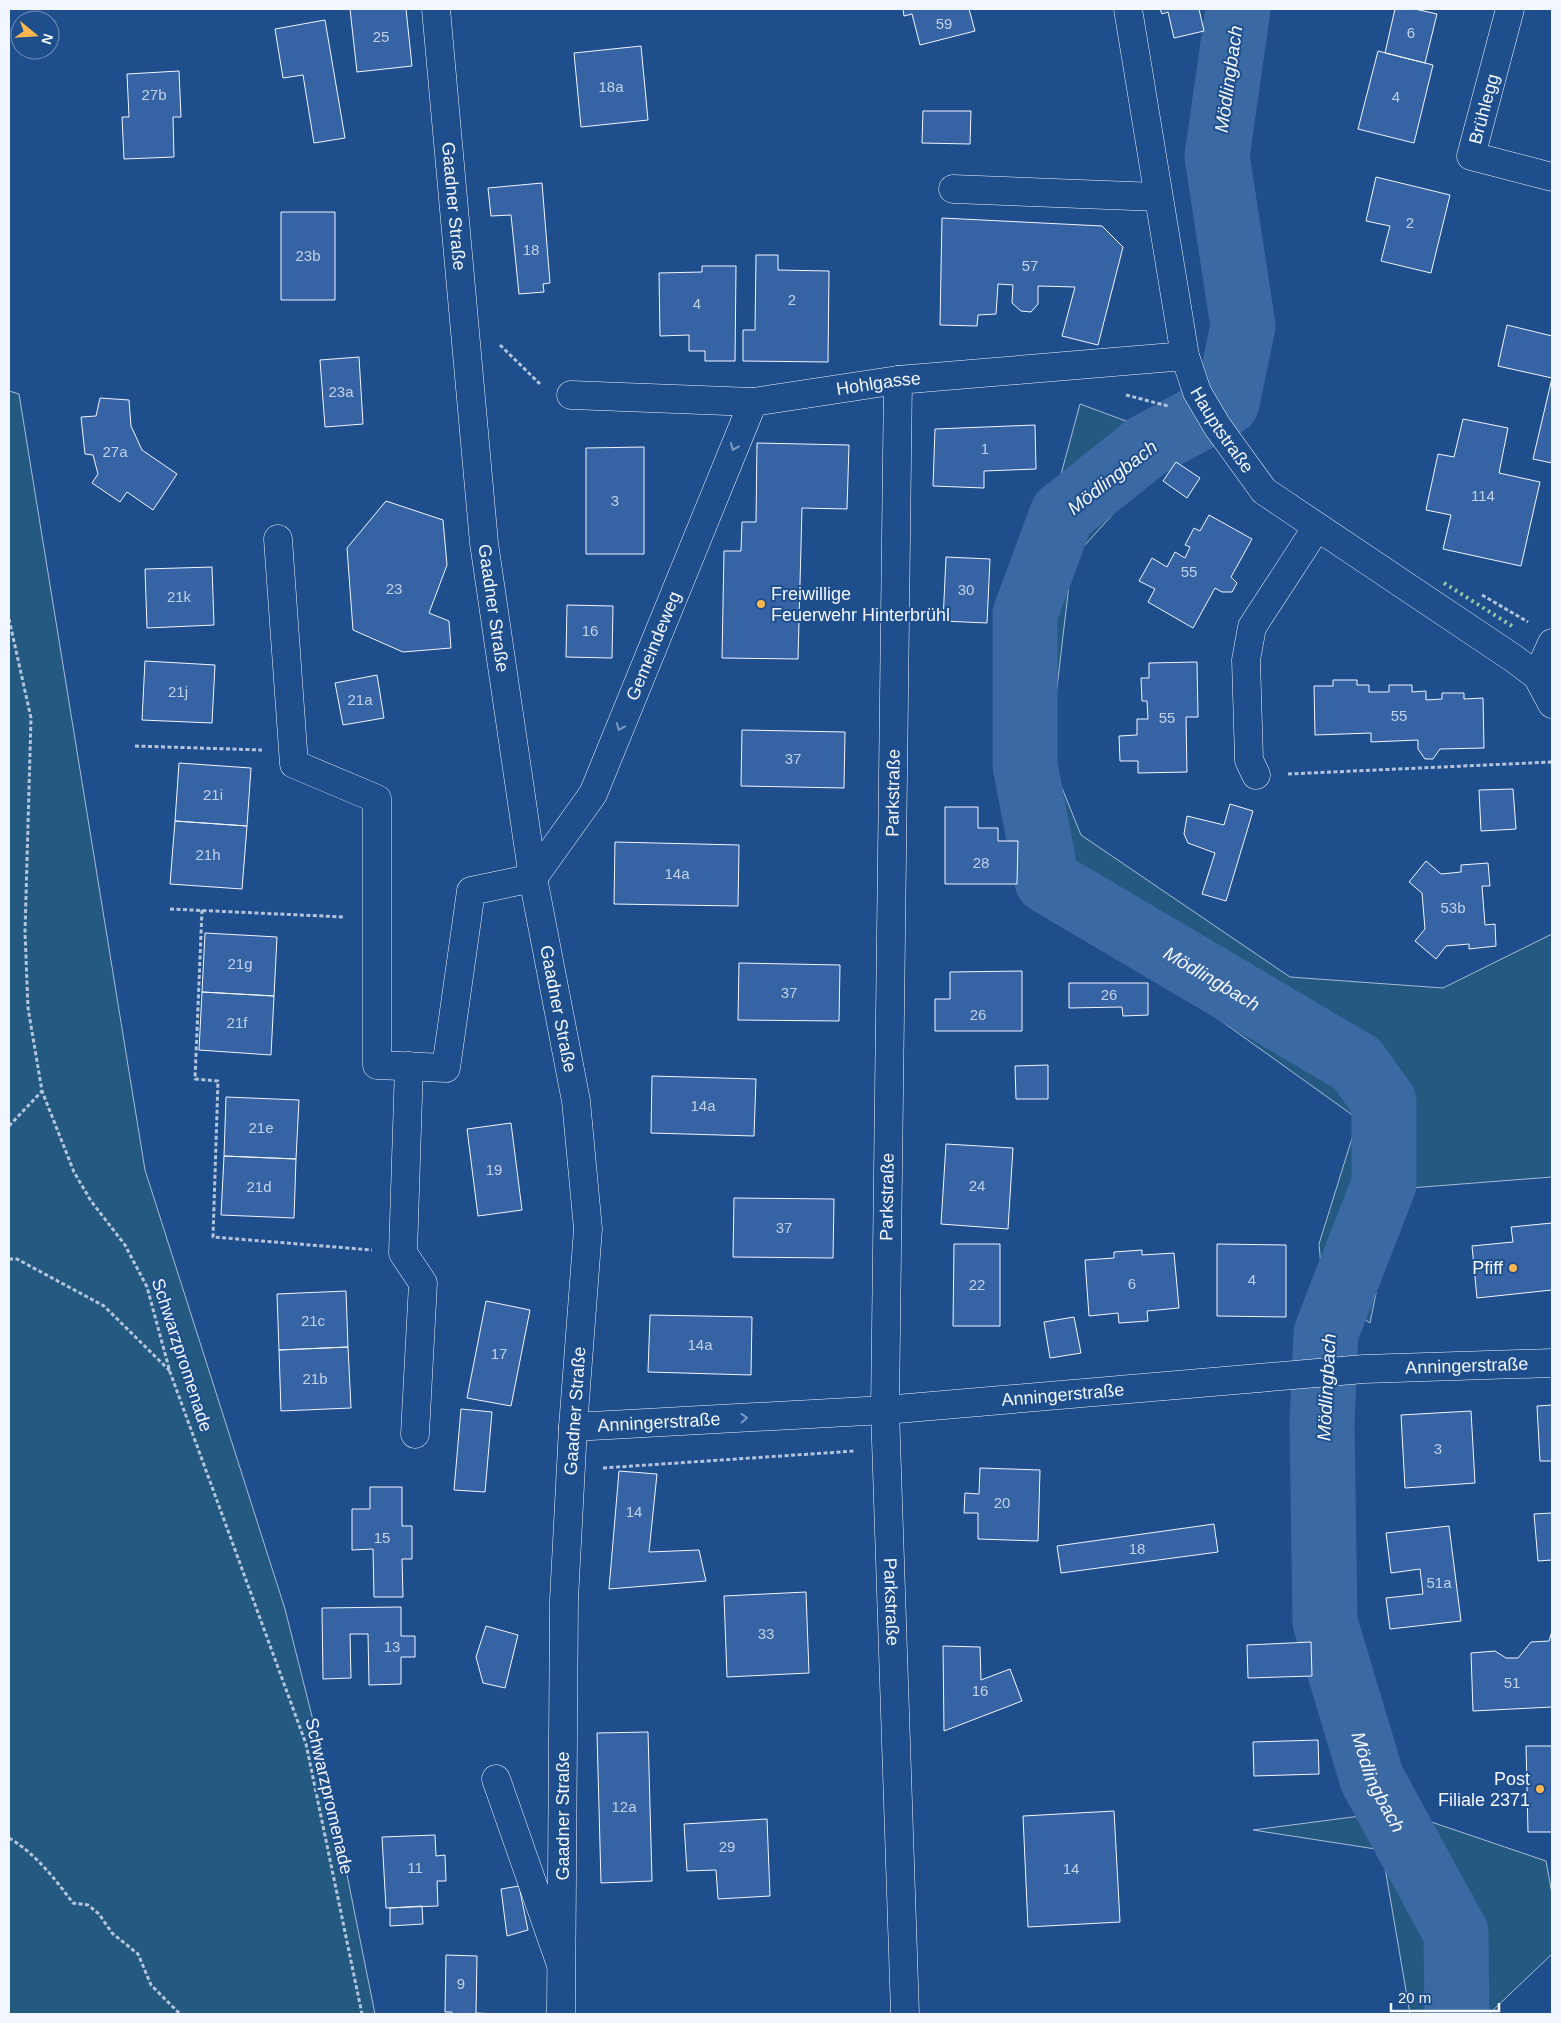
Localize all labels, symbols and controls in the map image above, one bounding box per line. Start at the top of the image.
north arrow [10,10,60,60]
house number: 59 [936,15,952,32]
water label: Mödlingbach [1211,24,1246,134]
house number: 6 [1407,24,1415,41]
house number: 25 [373,28,389,45]
text: N [38,32,57,46]
street label: Brühlegg [1465,72,1503,146]
house number: 18a [598,78,624,95]
house number: 27b [141,86,167,103]
house number: 4 [1392,88,1400,105]
street label: Gaadner Straße [438,141,469,271]
house number: 2 [1406,214,1414,231]
house number: 18 [523,241,539,258]
house number: 23b [295,247,321,264]
house number: 57 [1022,257,1038,274]
house number: 2 [788,291,796,308]
house number: 4 [693,295,701,312]
street label: Hohlgasse [835,368,921,399]
house number: 23a [328,383,354,400]
street label: Hauptstraße [1186,383,1258,477]
water label: Mödlingbach [1063,436,1161,519]
house number: 1 [981,440,989,457]
one-way arrow [730,442,740,451]
house number: 27a [102,443,128,460]
house number: 114 [1471,487,1495,504]
house number: 3 [611,492,619,509]
street label: Gaadner Straße [474,543,513,674]
house number: 55 [1181,563,1197,580]
house number: 23 [386,580,402,597]
house number: 30 [958,581,974,598]
place label: Freiwillige Feuerwehr Hinterbrühl [771,584,950,625]
house number: 21k [167,588,192,605]
street label: Gemeindeweg [622,588,685,703]
marker: Freiwillige Feuerwehr Hinterbrühl [755,598,767,610]
house number: 16 [582,622,598,639]
house number: 21j [168,683,188,700]
house number: 21a [347,691,373,708]
house number: 55 [1391,707,1407,724]
house number: 55 [1159,709,1175,726]
one-way arrow [615,722,626,731]
street label: Parkstraße [882,749,904,837]
house number: 37 [785,750,801,767]
house number: 21i [203,786,223,803]
house number: 21h [195,846,221,863]
house number: 28 [973,854,989,871]
house number: 14a [664,865,690,882]
house number: 53b [1440,899,1466,916]
water label: Mödlingbach [1160,942,1263,1015]
street label: Gaadner Straße [536,944,580,1074]
house number: 21g [227,955,253,972]
house number: 37 [781,984,797,1001]
house number: 26 [1101,986,1117,1003]
house number: 26 [970,1006,986,1023]
house number: 21f [227,1014,248,1031]
house number: 14a [690,1097,716,1114]
house number: 21e [248,1119,274,1136]
street label: Parkstraße [876,1153,898,1241]
house number: 19 [486,1161,502,1178]
house number: 24 [969,1177,985,1194]
house number: 21d [246,1178,272,1195]
house number: 37 [776,1219,792,1236]
place label: Pfiff [1472,1258,1504,1278]
marker: Pfiff [1507,1262,1519,1274]
house number: 4 [1248,1271,1256,1288]
house number: 6 [1128,1275,1136,1292]
street label: Schwarzpromenade [148,1276,216,1434]
house number: 22 [969,1276,985,1293]
house number: 21c [301,1312,326,1329]
water label: Mödlingbach [1313,1333,1340,1441]
house number: 14a [687,1336,713,1353]
house number: 17 [491,1345,507,1362]
street label: Gaadner Straße [561,1346,589,1476]
street label: Anningerstraße [1405,1354,1529,1378]
house number: 21b [302,1370,328,1387]
street label: Anningerstraße [1001,1380,1125,1410]
street label: Anningerstraße [597,1409,721,1436]
one-way arrow [740,1412,748,1423]
house number: 3 [1434,1440,1442,1457]
house number: 20 [994,1494,1010,1511]
house number: 14 [626,1503,642,1520]
house number: 15 [374,1529,390,1546]
house number: 18 [1129,1540,1145,1557]
street label: Parkstraße [880,1557,903,1646]
house number: 51a [1426,1574,1452,1591]
house number: 33 [758,1625,774,1642]
house number: 13 [384,1638,400,1655]
house number: 51 [1504,1674,1520,1691]
house number: 16 [972,1682,988,1699]
street label: Schwarzpromenade [301,1716,357,1876]
water label: Mödlingbach [1347,1729,1409,1836]
street label: Gaadner Straße [553,1751,573,1881]
place label: Post Filiale 2371 [1438,1769,1530,1810]
marker: Post Filiale 2371 [1534,1783,1546,1795]
house number: 12a [611,1798,637,1815]
house number: 29 [719,1838,735,1855]
house number: 11 [407,1859,423,1876]
house number: 14 [1063,1860,1079,1877]
house number: 9 [457,1975,465,1992]
scale bar [1391,1980,1498,2012]
text: 20 m [1398,1989,1431,2006]

